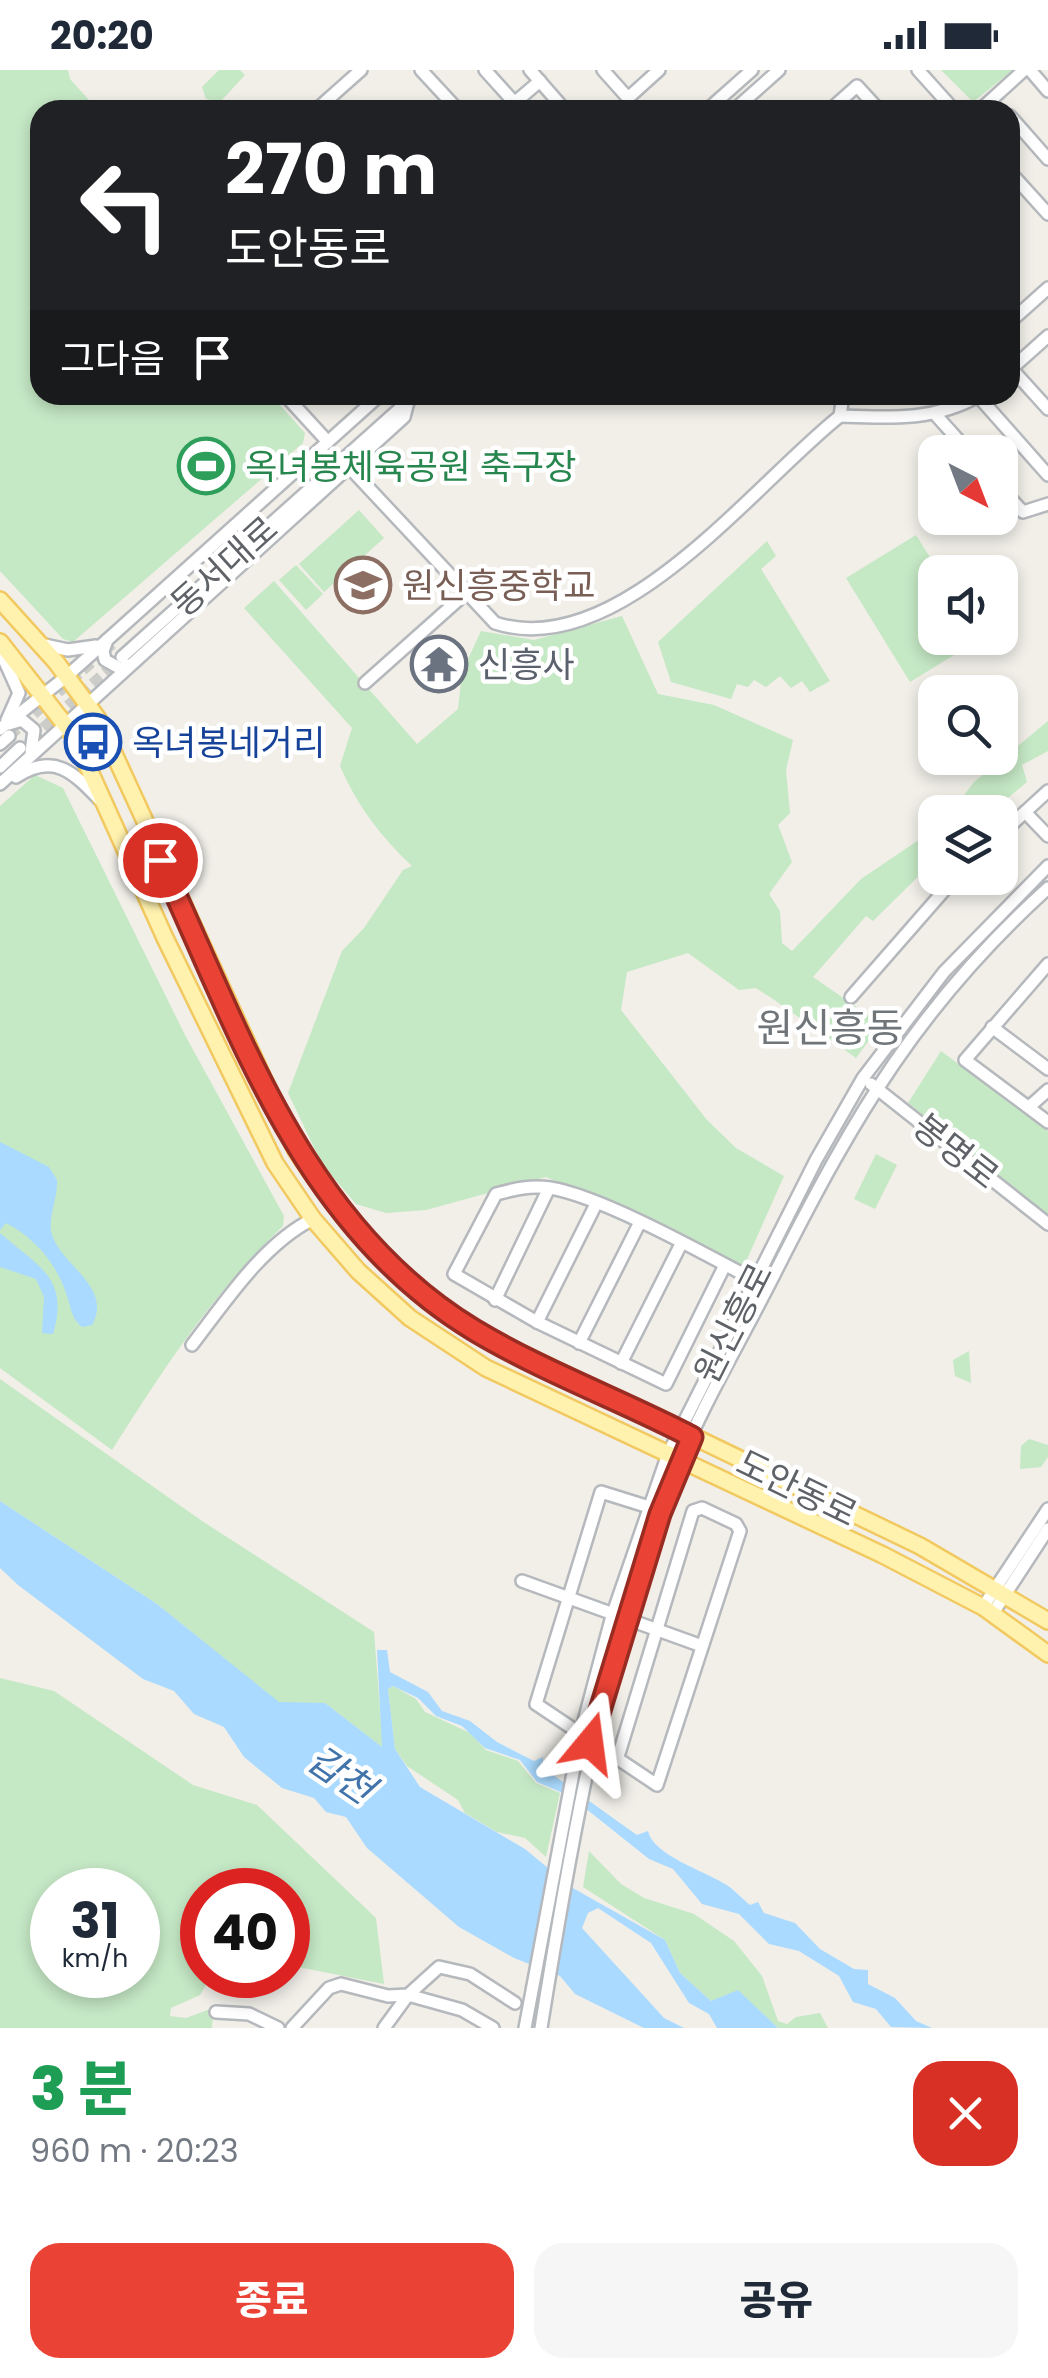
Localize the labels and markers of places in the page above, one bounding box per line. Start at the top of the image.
sports icon: 옥녀봉체육공원 축구장 [176,436,236,496]
place label: 옥녀봉체육공원 축구장 [245,442,576,491]
school or university icon: 원신흥중학교 [333,555,393,615]
place label: 원신흥중학교 [402,561,595,610]
temple icon: 신흥사 [409,634,469,694]
place label: 신흥사 [478,640,575,689]
bus stop icon: 옥녀봉네거리 [63,712,123,772]
place label: 옥녀봉네거리 [132,718,325,767]
pin [118,818,203,903]

